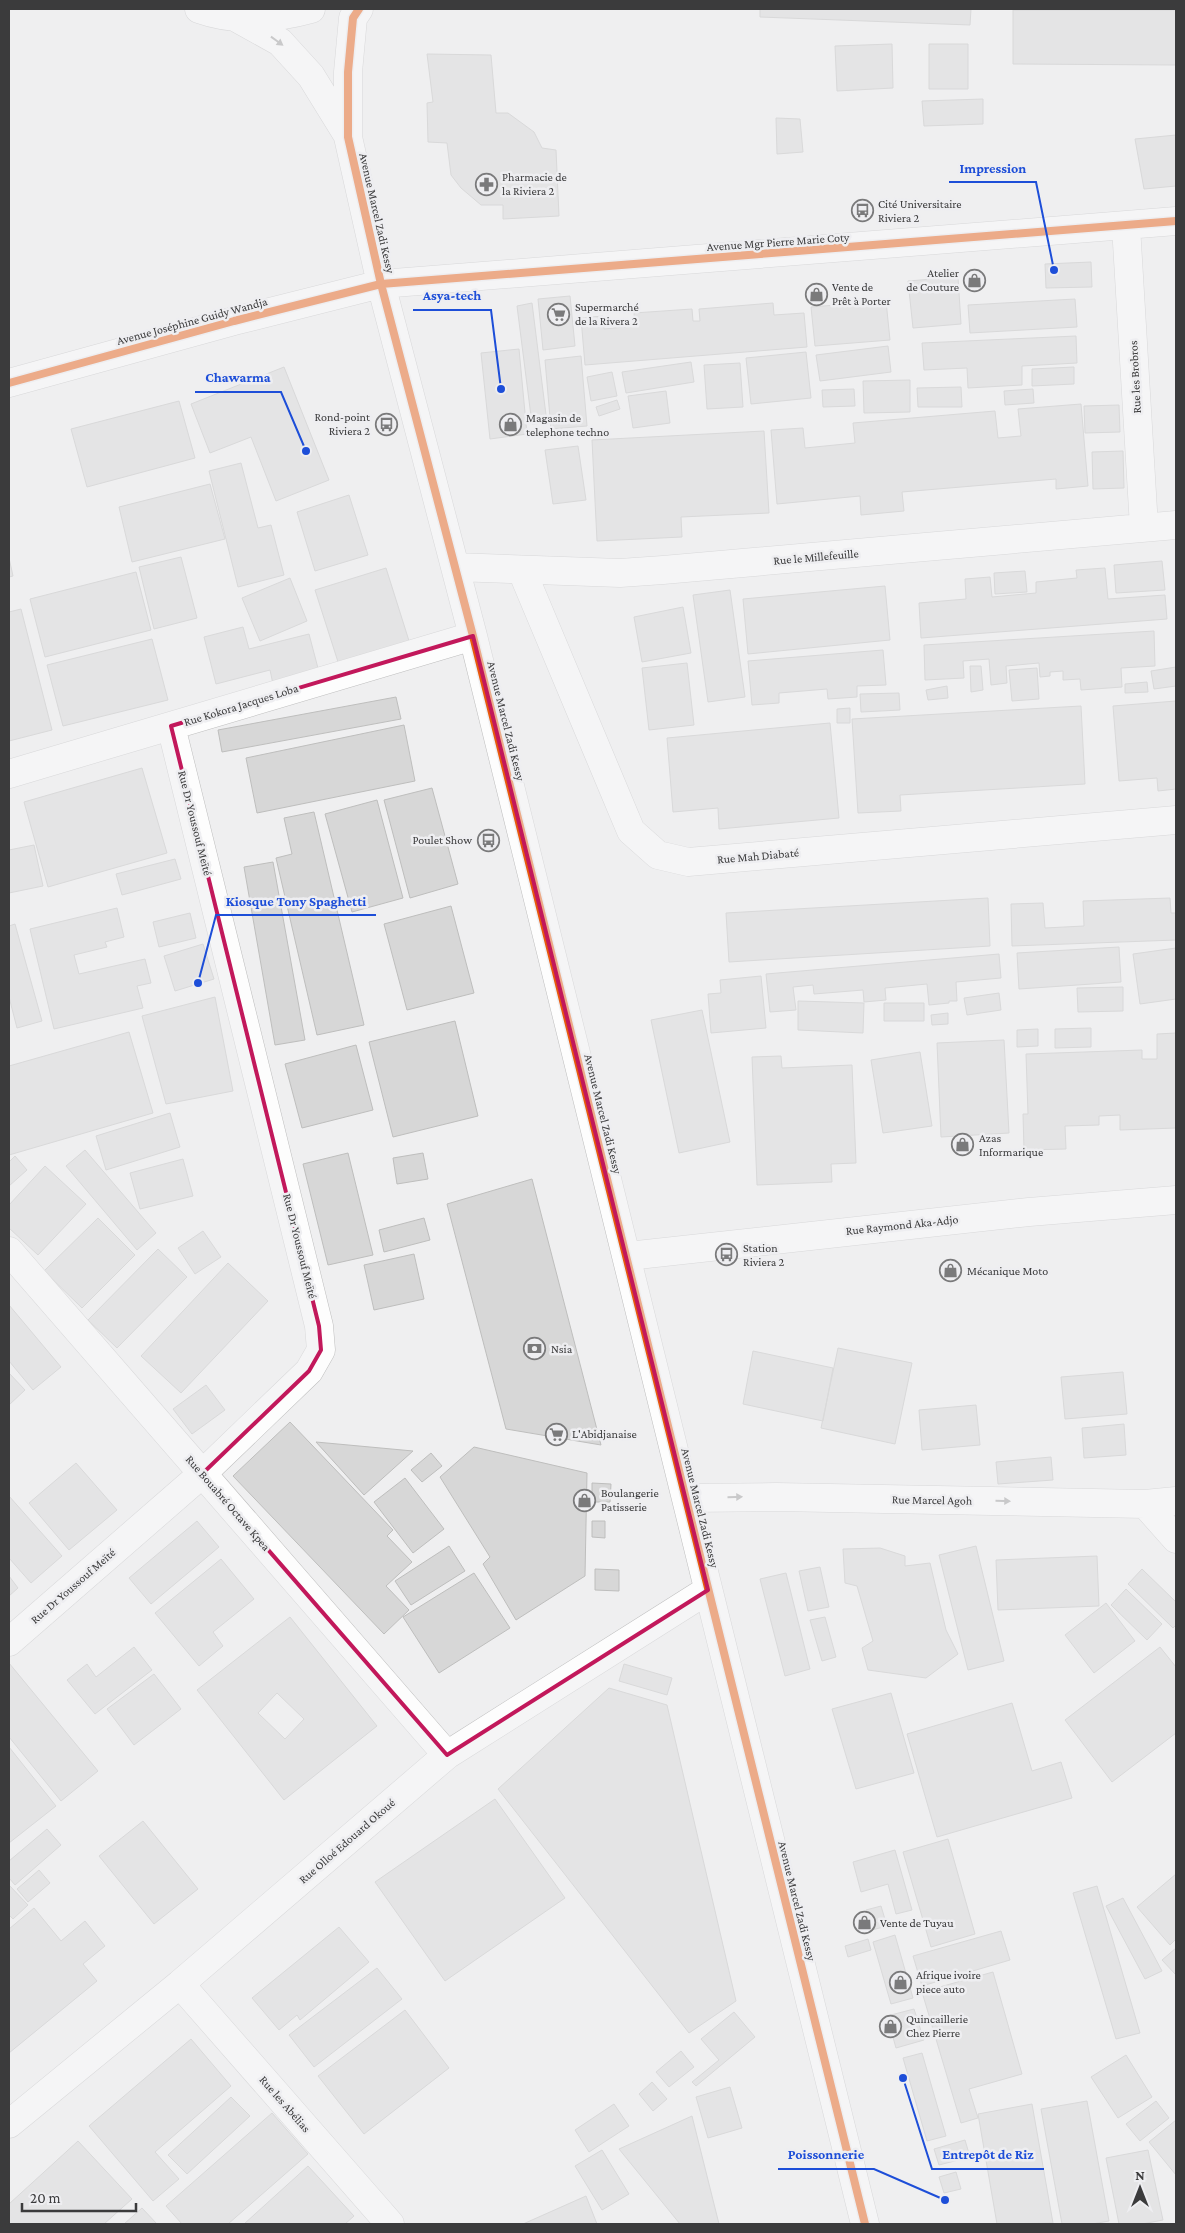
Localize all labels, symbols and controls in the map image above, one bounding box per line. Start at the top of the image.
one-way arrow [270,36,284,46]
street label: Avenue Marcel Zadi Kessy [356,151,398,275]
callout: Impression [949,153,1036,182]
text: Impression [960,160,1026,176]
place label: Pharmacie de la Riviera 2 [502,170,567,198]
pharmacy icon: Pharmacie de la Riviera 2 [474,172,498,196]
place label: Cité Universitaire Riviera 2 [878,197,962,225]
bus stop icon: Cité Universitaire Riviera 2 [850,199,874,223]
street label: Avenue Mgr Pierre Marie Coty [706,230,850,254]
place label: Atelier de Couture [906,266,960,294]
shop icon: Atelier de Couture [963,268,987,292]
place label: Vente de Prêt à Porter [832,280,892,308]
callout: Asya-tech [413,281,491,310]
shop icon: Vente de Prêt à Porter [804,282,828,306]
text: Asya-tech [422,287,481,303]
street label: Avenue Joséphine Guidy Wandja [115,294,269,348]
place label: Supermarché de la Rivera 2 [575,300,639,328]
supermarket icon: Supermarché de la Rivera 2 [547,302,571,326]
street label: Rue les Brobros [1126,340,1144,414]
callout: Chawarma [195,363,281,392]
text: Chawarma [205,369,271,385]
place label: Rond-point Riviera 2 [315,410,371,438]
place label: Magasin de telephone techno [526,411,609,439]
bus stop icon: Rond-point Riviera 2 [374,412,398,436]
shop icon: Magasin de telephone techno [498,413,522,437]
street label: Rue le Millefeuille [773,546,859,568]
street label: Avenue Marcel Zadi Kessy [484,660,528,783]
street label: Rue Kokora Jacques Loba [182,681,300,729]
street label: Rue Dr Youssouf Meïté [175,769,215,877]
bus stop icon: Poulet Show [476,828,500,852]
place label: Poulet Show [412,833,472,847]
street label: Rue Mah Diabaté [716,845,800,867]
callout: Kiosque Tony Spaghetti [216,886,376,915]
text: Kiosque Tony Spaghetti [226,893,366,909]
street label: Avenue Marcel Zadi Kessy [581,1053,625,1176]
place label: Azas Informarique [979,1131,1043,1159]
shop icon: Azas Informarique [951,1133,975,1157]
street label: Rue Dr Youssouf Meïté [280,1192,320,1300]
street label: Rue Raymond Aka-Adjo [845,1212,959,1238]
place label: Station Riviera 2 [743,1241,785,1269]
bus stop icon: Station Riviera 2 [715,1243,739,1267]
shop icon: Mécanique Moto [939,1259,963,1283]
place label: Mécanique Moto [967,1264,1048,1278]
bank icon: Nsia [523,1337,547,1361]
place label: Nsia [551,1342,573,1356]
supermarket icon: L'Abidjanaise [544,1422,568,1446]
place label: L'Abidjanaise [572,1427,637,1441]
street label: Avenue Marcel Zadi Kessy [678,1447,722,1570]
street label: Rue Bouabré Octave Kpea [183,1452,274,1554]
place label: Boulangerie Patisserie [601,1486,659,1514]
shop icon: Boulangerie Patisserie [573,1488,597,1512]
street label: Rue Marcel Agoh [892,1492,973,1508]
one-way arrow [728,1493,744,1501]
one-way arrow [995,1497,1011,1505]
street label: Rue Dr Youssouf Meïté [28,1545,118,1627]
street label: Rue Olloé Edouard Okoué [296,1795,398,1887]
street label: Avenue Marcel Zadi Kessy [775,1840,819,1963]
shop icon: Vente de Tuyau [852,1911,876,1935]
place label: Vente de Tuyau [880,1916,954,1930]
place label: Afrique ivoire piece auto [916,1968,981,1996]
shop icon: Afrique ivoire piece auto [888,1970,912,1994]
place label: Quincaillerie Chez Pierre [906,2012,968,2040]
shop icon: Quincaillerie Chez Pierre [878,2014,902,2038]
street label: Rue les Abélias [257,2073,314,2135]
callout: Poissonnerie [778,2140,874,2169]
callout: Entrepôt de Riz [932,2140,1044,2169]
text: Poissonnerie [788,2146,865,2162]
text: Entrepôt de Riz [942,2146,1034,2162]
north arrow [1115,2163,1165,2213]
text: N [1135,2167,1145,2183]
scale bar [22,2180,136,2212]
text: 20 m [30,2190,61,2206]

